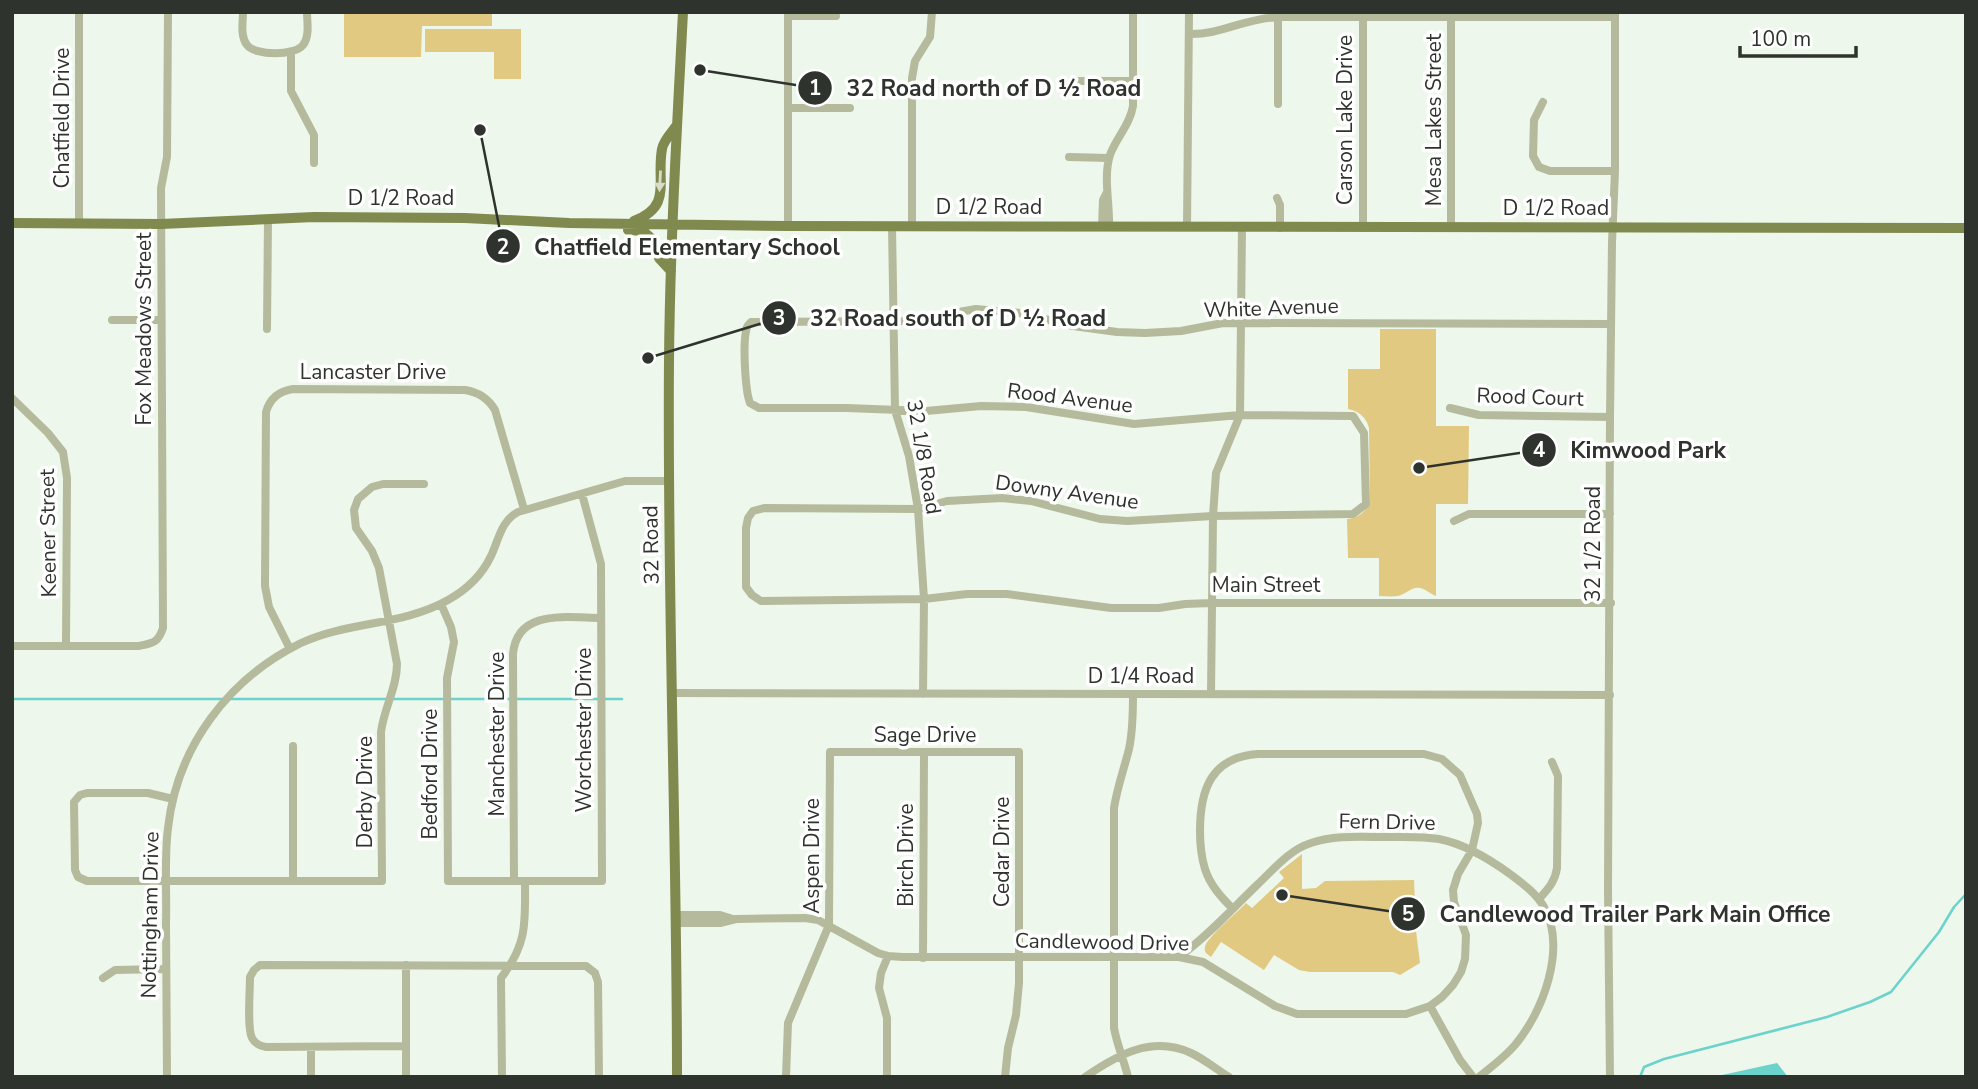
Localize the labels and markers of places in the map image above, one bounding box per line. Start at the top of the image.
callout: 32 Road north of D ½ Road [797,66,1155,110]
callout: Chatfield Elementary School [485,224,854,268]
callout: 32 Road south of D ½ Road [761,296,1121,340]
callout: Kimwood Park [1522,428,1740,472]
callout: Candlewood Trailer Park Main Office [1390,892,1844,936]

